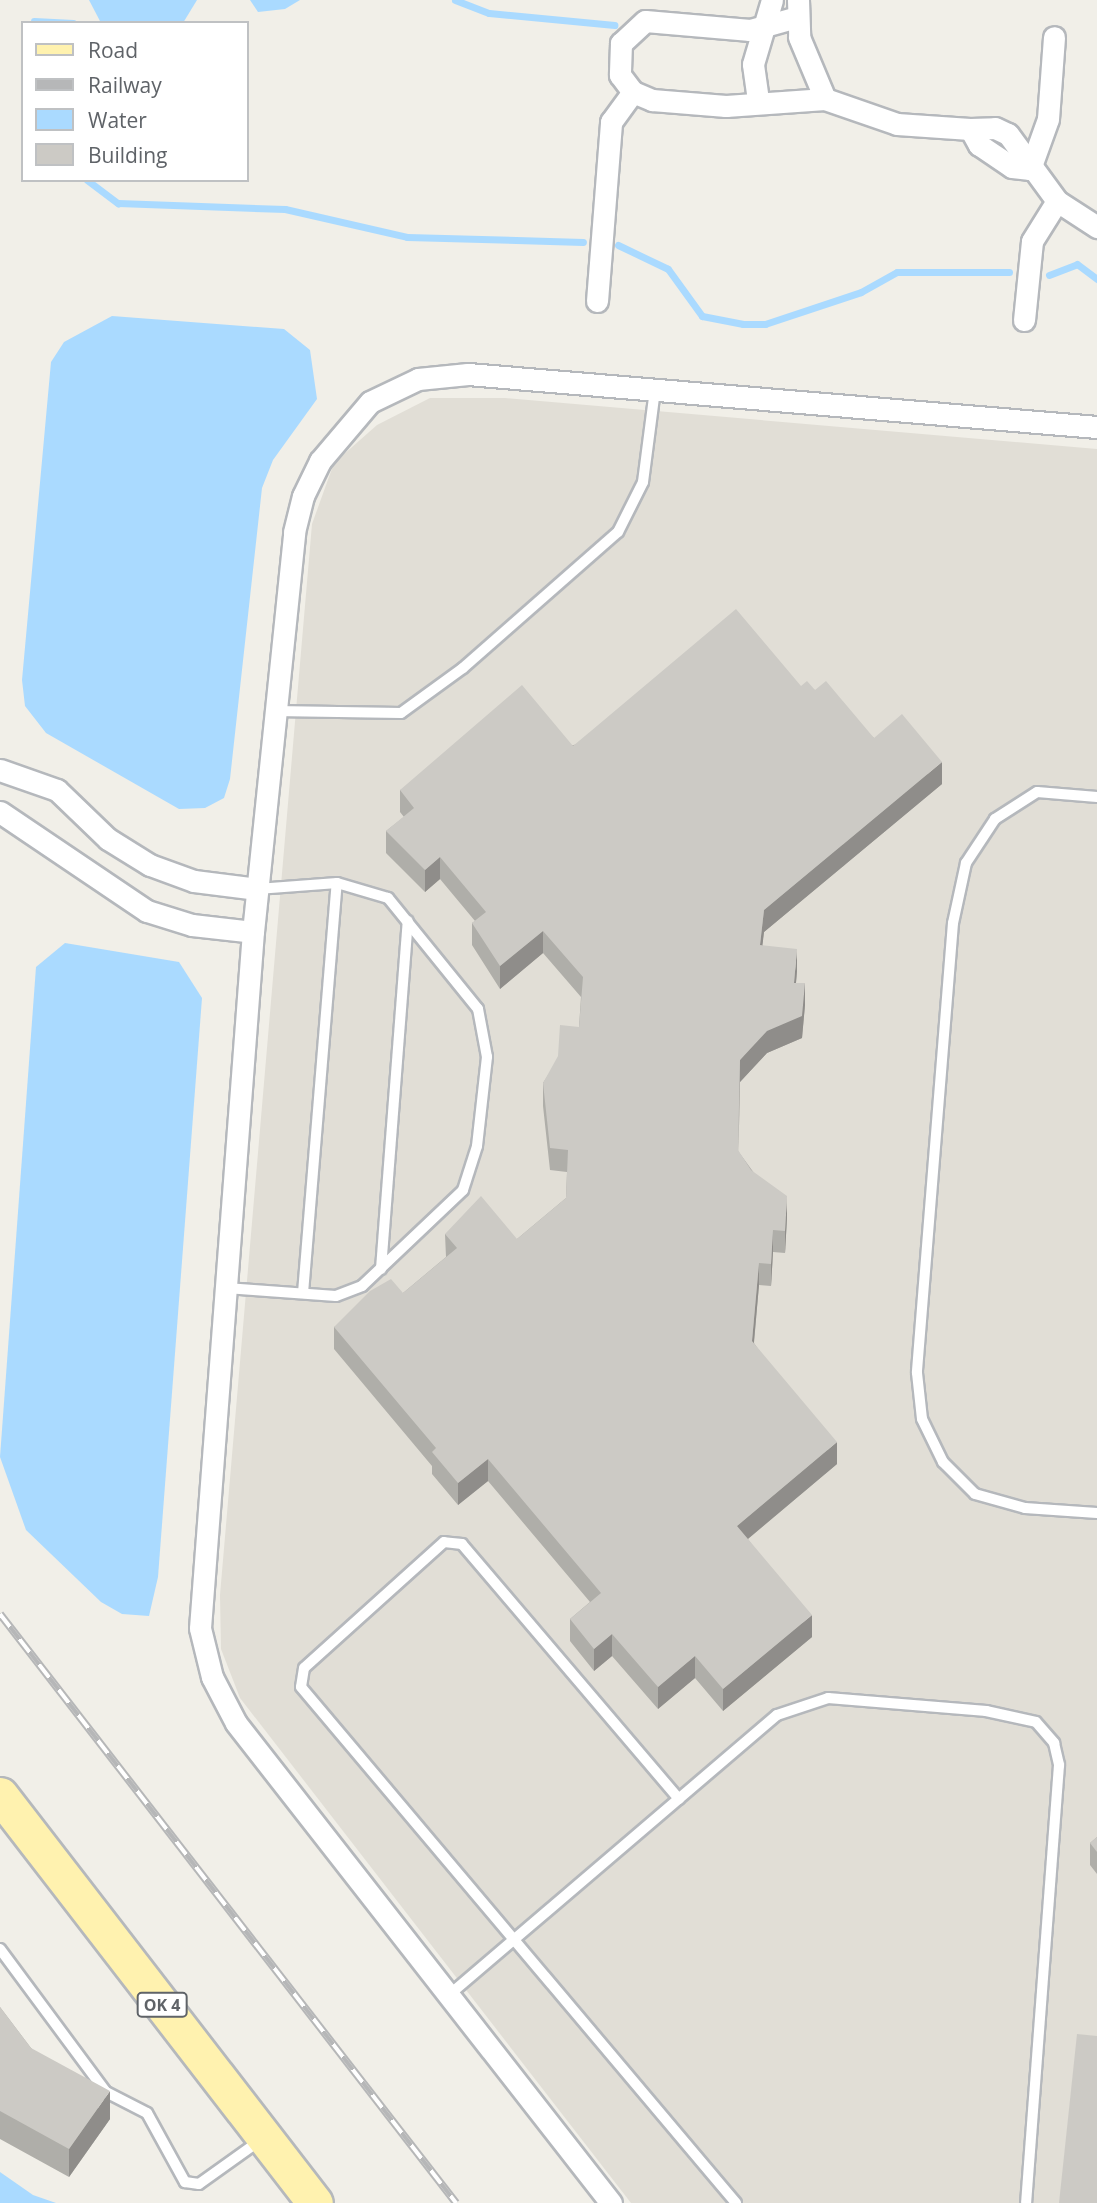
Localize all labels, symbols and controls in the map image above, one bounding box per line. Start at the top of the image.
legend [21,21,248,182]
text: Road [88,36,138,64]
text: Railway [88,71,162,99]
text: Water [88,106,147,134]
text: Building [88,141,167,169]
road number: OK 4 [136,1993,188,2018]

